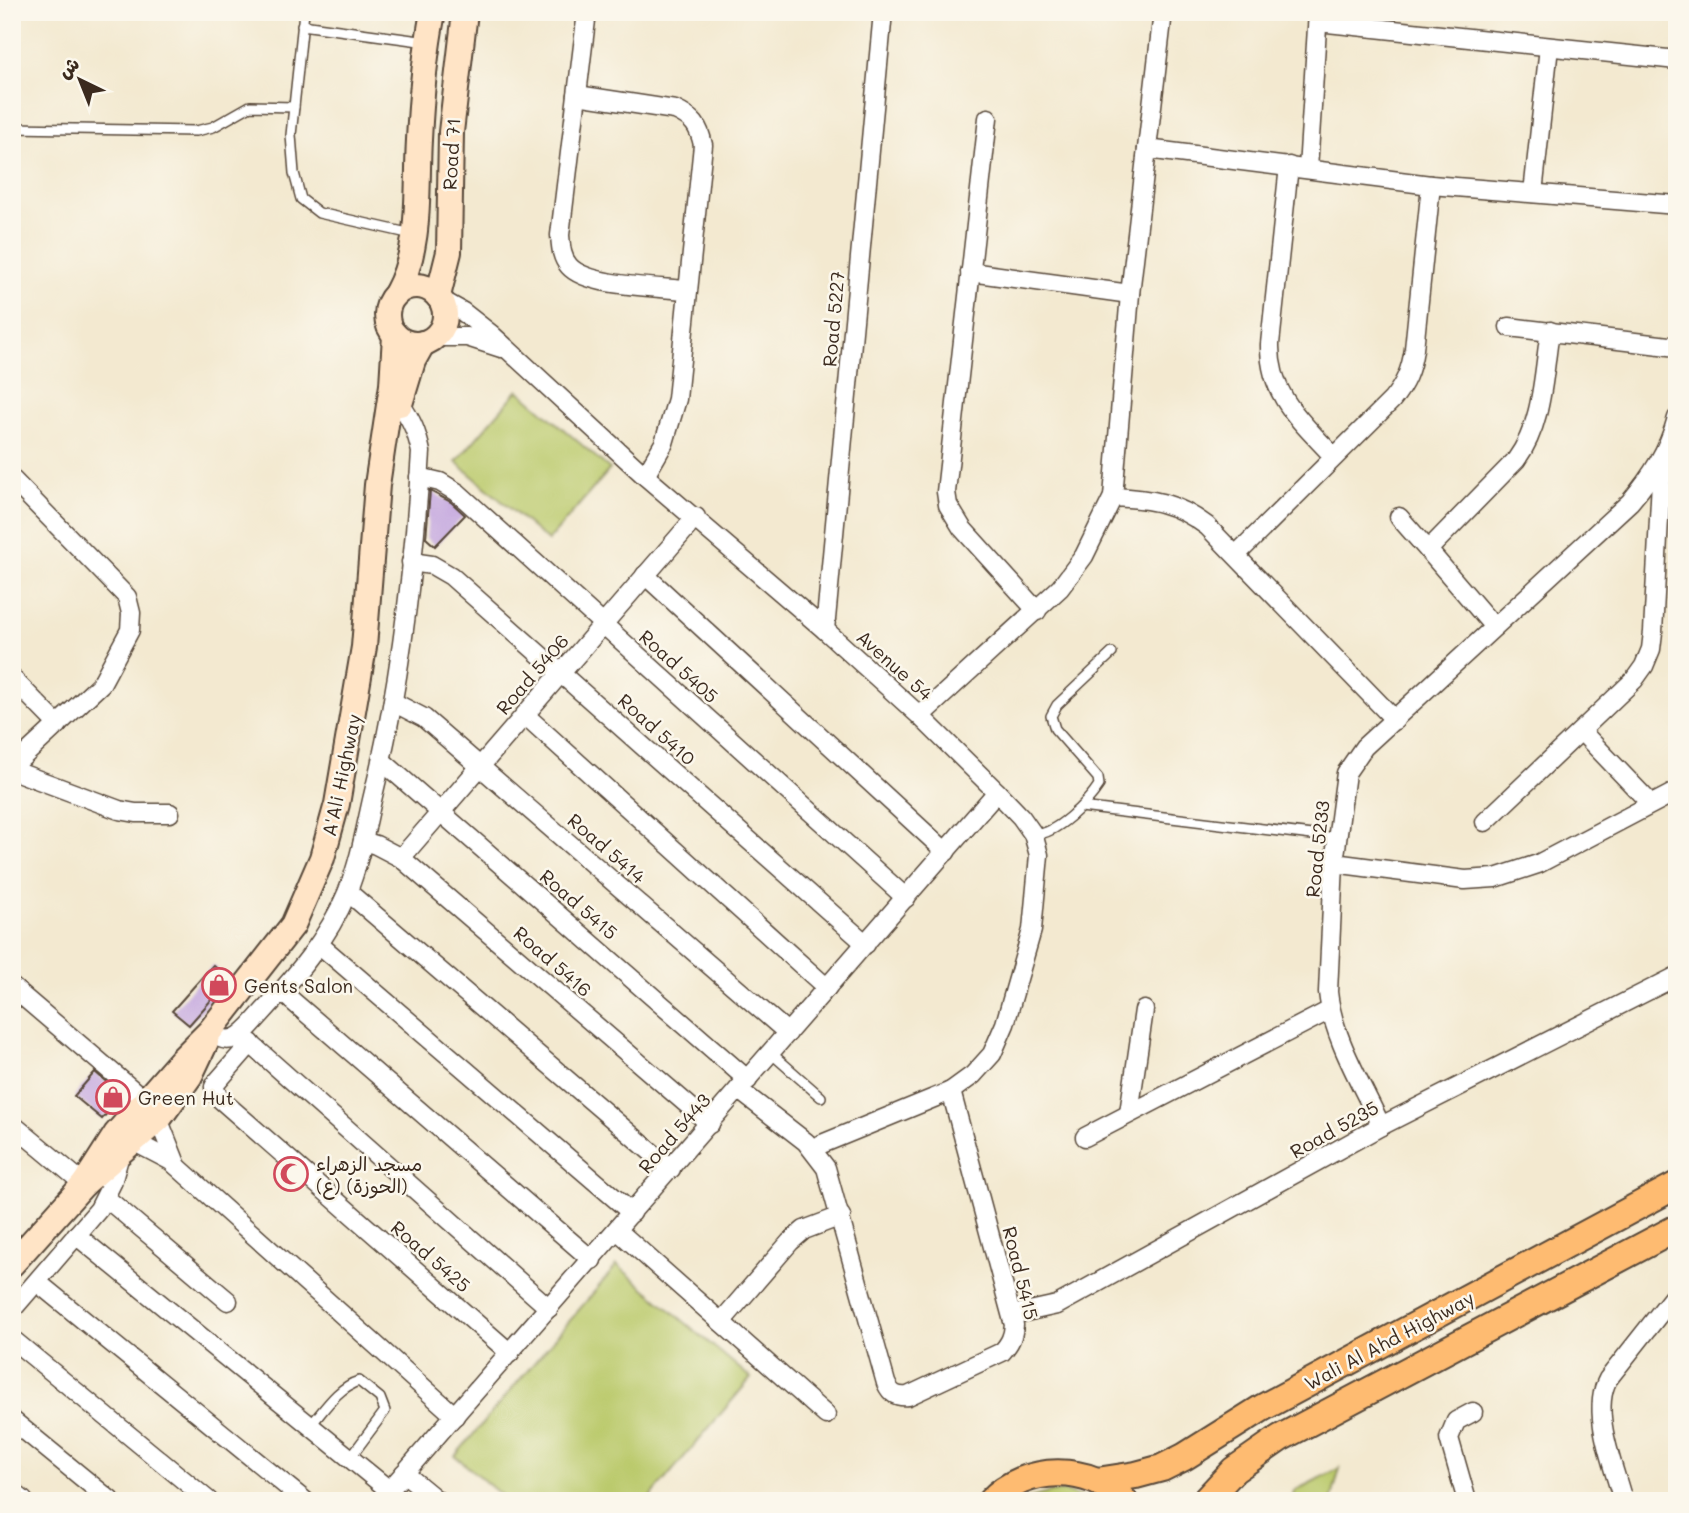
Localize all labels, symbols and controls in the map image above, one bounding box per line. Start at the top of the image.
north arrow [46,46,116,116]
text: ش [52,51,84,83]
street label: Road 71 [437,117,465,191]
street label: Road 5227 [816,270,850,368]
street label: Road 5405 [634,624,724,708]
street label: Avenue 54 [852,624,938,706]
street label: Road 5406 [490,629,574,719]
street label: Road 5410 [613,688,701,771]
street label: A'Ali Highway [316,711,366,839]
street label: Road 5233 [1299,799,1335,899]
street label: Road 5414 [563,807,651,889]
street label: Road 5415 [535,863,623,945]
street label: Road 5416 [509,920,597,1002]
shop icon: Gents Salon [200,966,238,1004]
place label: Gents Salon [244,973,353,998]
shop icon: Green Hut [94,1078,132,1116]
place label: Green Hut [138,1085,234,1110]
street label: Road 5443 [632,1088,716,1178]
street label: Road 5235 [1285,1094,1383,1164]
place label: مسجد الزهراء (ع) (الحوزة) [316,1151,422,1200]
mosque icon: مسجد الزهراء (ع) (الحوزة) [272,1155,310,1193]
street label: Road 5425 [386,1215,476,1297]
street label: Road 5415 [997,1224,1045,1322]
street label: Wali Al Ahd Highway [1300,1285,1478,1395]

